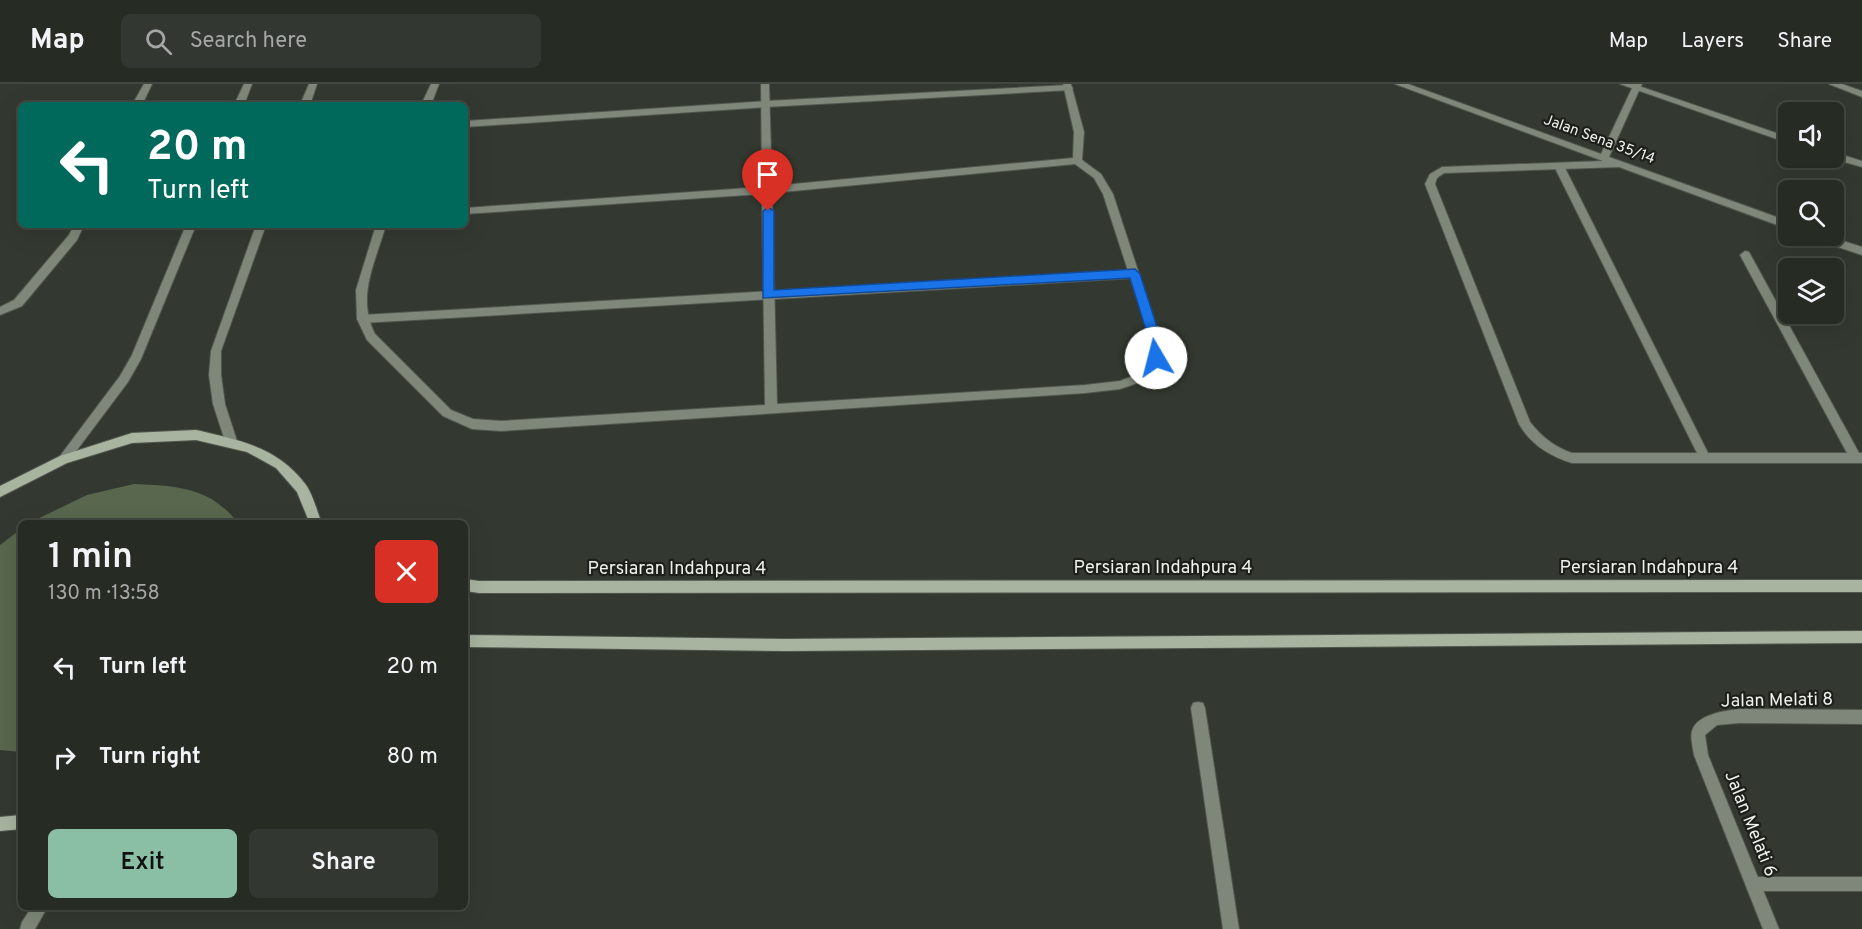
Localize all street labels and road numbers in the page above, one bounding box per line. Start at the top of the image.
street label: Jalan Sena 35/14 [1541,111,1657,169]
street label: Persiaran Indahpura 4 [1074,557,1252,580]
street label: Persiaran Indahpura 4 [1560,557,1738,580]
street label: Persiaran Indahpura 4 [588,558,766,581]
street label: Jalan Melati 8 [1721,689,1833,713]
street label: Jalan Melati 6 [1718,768,1782,880]

